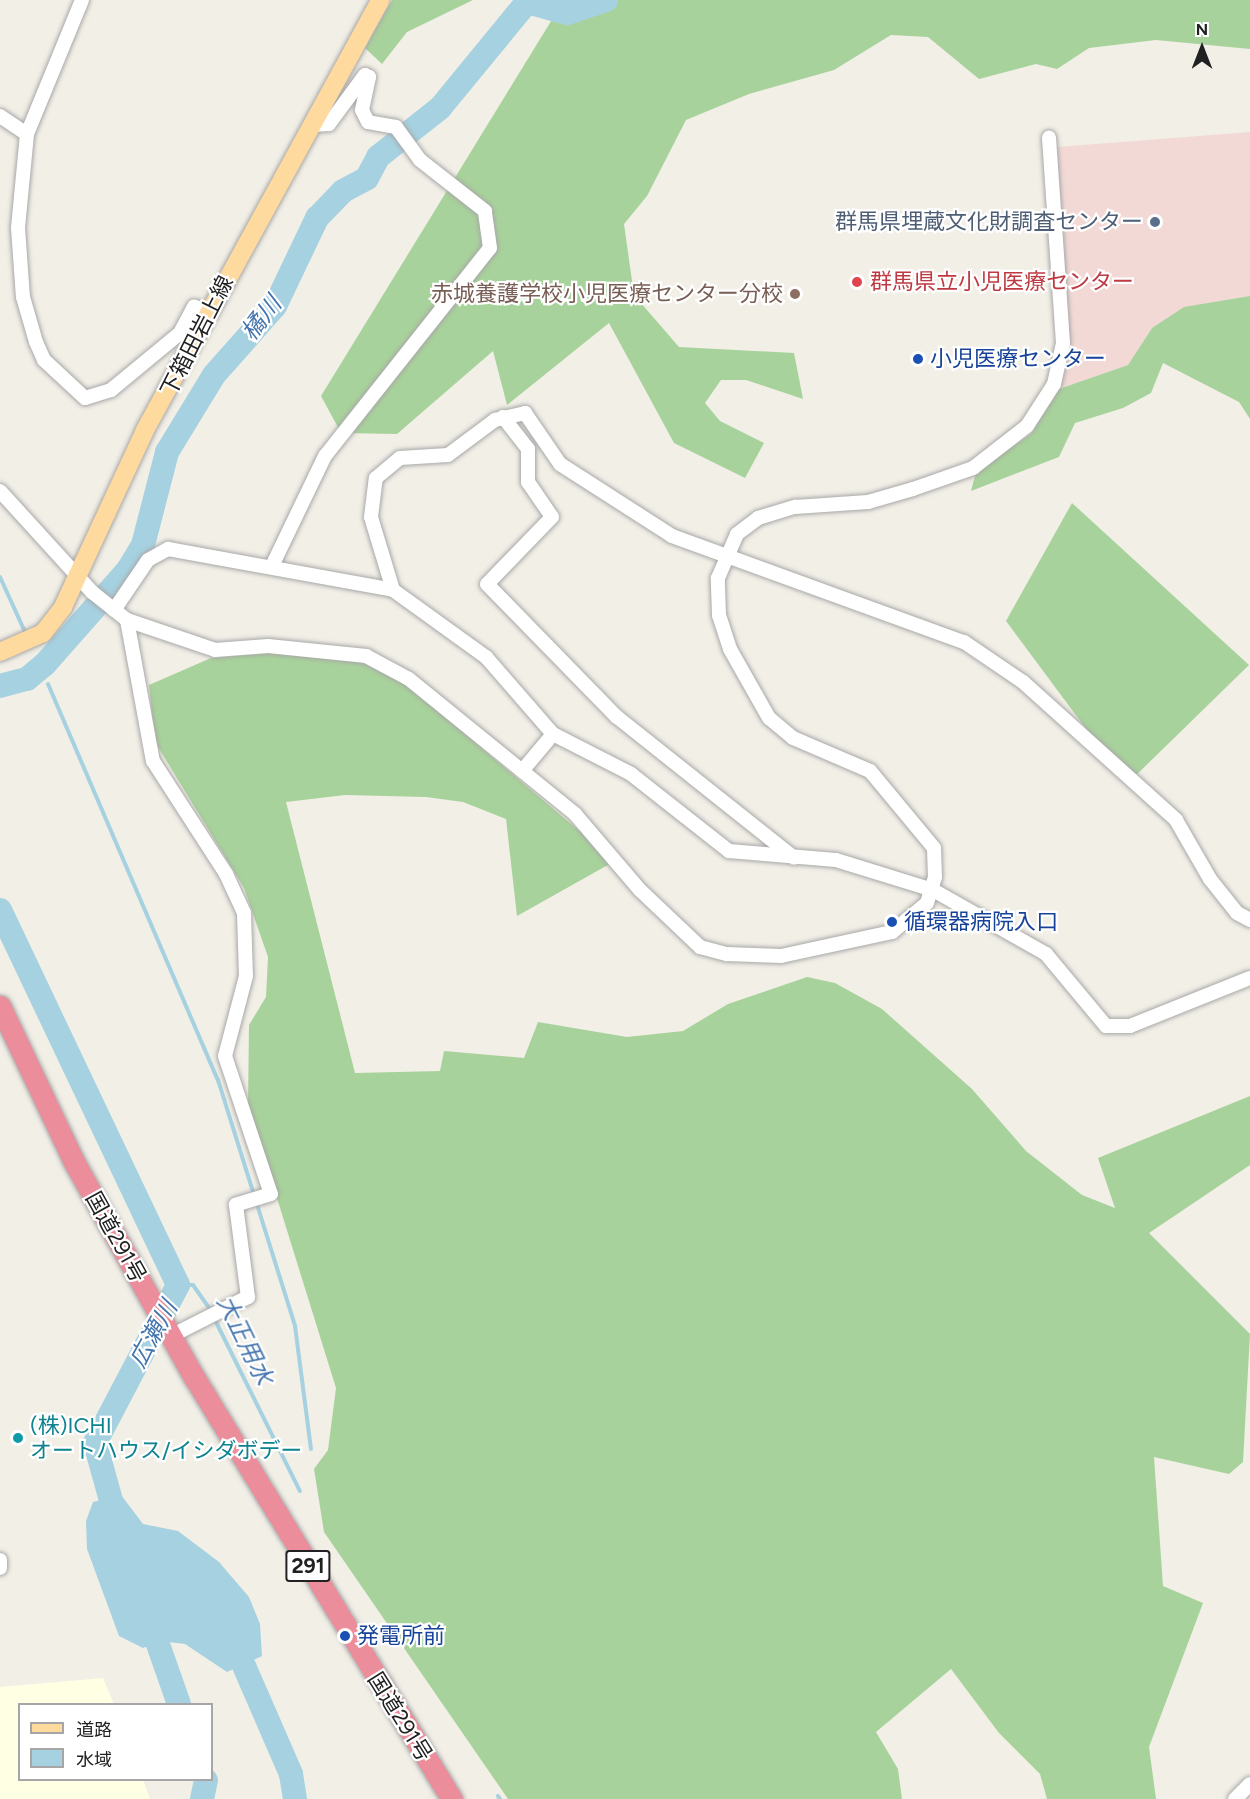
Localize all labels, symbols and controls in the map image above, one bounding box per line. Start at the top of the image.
north arrow [1172,18,1232,78]
text: N [1196,20,1208,39]
place label: 群馬県埋蔵文化財調査センター [835,209,1143,235]
marker: 群馬県埋蔵文化財調査センター [1148,215,1162,229]
place label: 群馬県立小児医療センター [870,269,1134,295]
street label: 下箱田岩上線 [155,271,239,401]
marker: 群馬県立小児医療センター [848,273,866,291]
place label: 赤城養護学校小児医療センター分校 [431,281,783,307]
marker: 赤城養護学校小児医療センター分校 [788,287,802,301]
water label: 橘川 [235,290,287,346]
place label: 小児医療センター [930,346,1106,372]
marker: 小児医療センター [911,352,925,366]
place label: 循環器病院入口 [904,909,1058,935]
marker: 循環器病院入口 [885,915,899,929]
street label: 国道291号 [80,1187,152,1287]
water label: 大正用水 [211,1291,279,1389]
water label: 広瀬川 [123,1296,183,1372]
place label: (株)ICHI オートハウス/イシダボデー [30,1412,303,1464]
marker: (株)ICHI オートハウス/イシダボデー [11,1431,25,1445]
road number: 291 [284,1548,332,1584]
place label: 発電所前 [357,1623,445,1649]
marker: 発電所前 [338,1629,352,1643]
street label: 国道291号 [362,1668,438,1766]
legend [18,1703,213,1781]
text: 道路 [76,1719,112,1741]
text: 水域 [76,1749,112,1771]

